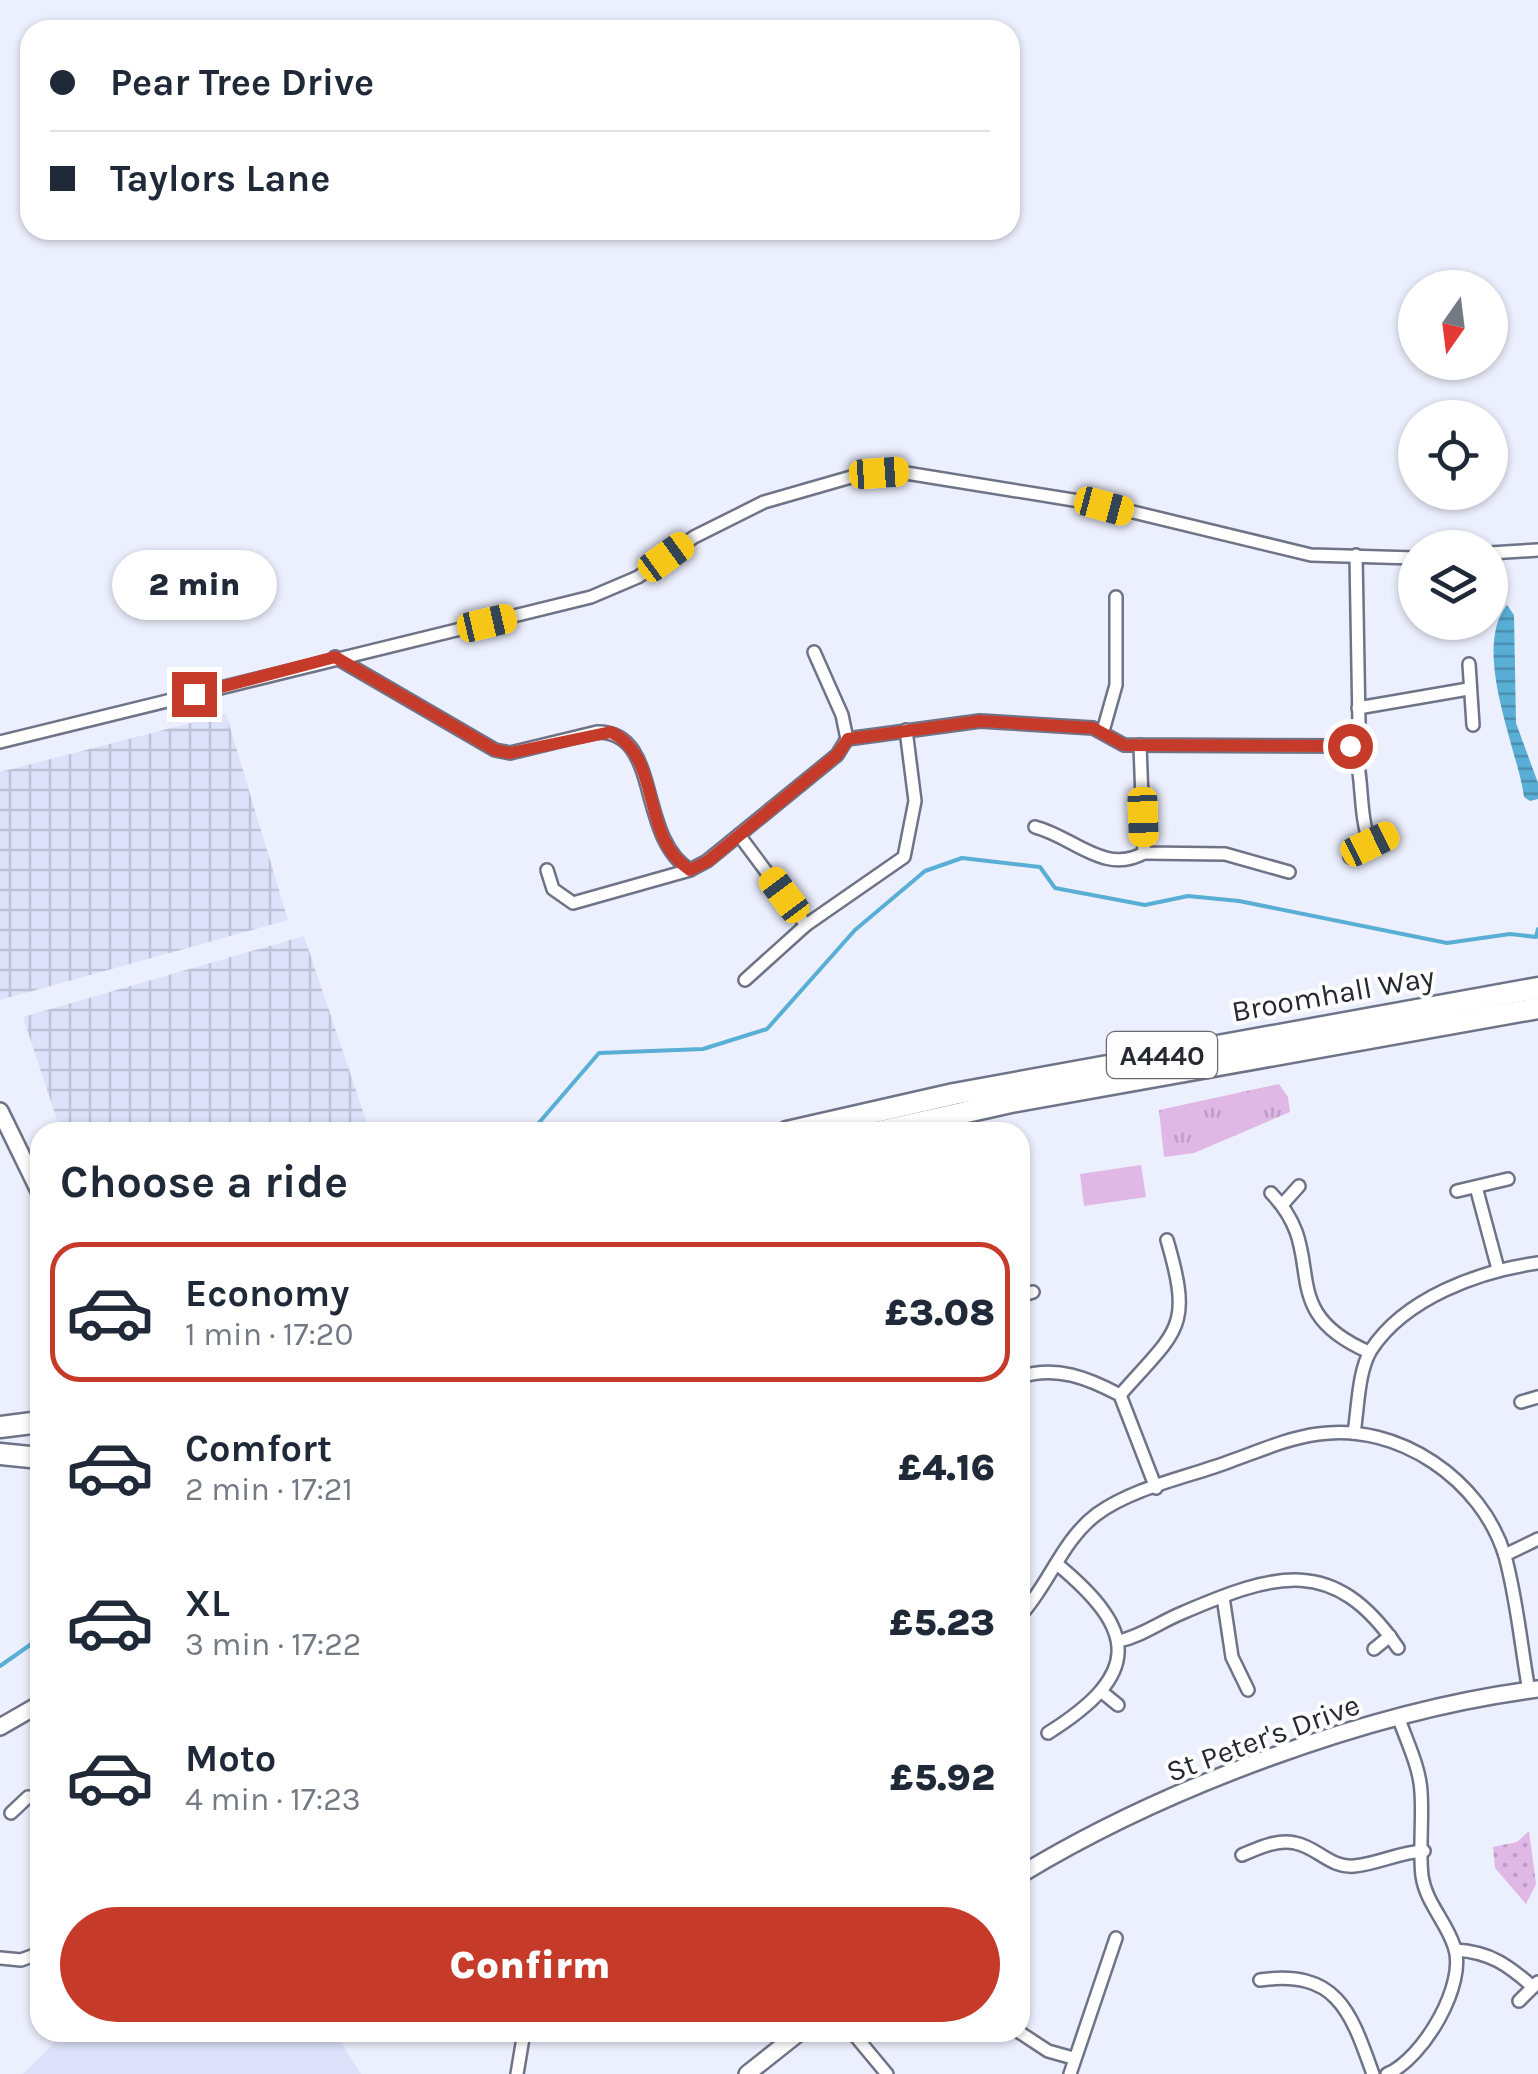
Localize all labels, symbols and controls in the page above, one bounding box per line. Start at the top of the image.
text: Pear Tree Drive [110,60,374,105]
text: Taylors Lane [110,156,330,201]
north arrow [1398,270,1508,380]
map controls [1398,270,1508,640]
button: locate [1398,400,1508,510]
car [848,456,910,490]
car [1071,484,1137,528]
car [633,527,699,587]
button: layers [1398,530,1508,640]
callout: 2 min [111,549,276,619]
text: 2 min [149,566,240,603]
car [454,602,520,644]
route end [172,672,217,717]
route start [1328,724,1373,769]
car [1127,786,1159,848]
car [1336,817,1404,871]
car [754,862,814,928]
street label: Broomhall Way [1229,958,1437,1030]
road number: A4440 [1107,1032,1217,1078]
text: Choose a ride [60,1156,348,1208]
icon: car [65,1267,155,1357]
text: Economy [185,1271,349,1316]
text: £3.08 [885,1290,995,1335]
text: 1 min · 17:20 [185,1316,353,1353]
icon: car [65,1422,155,1512]
text: Comfort [185,1426,332,1471]
text: £4.16 [898,1445,995,1490]
text: 2 min · 17:21 [185,1471,353,1508]
icon: car [65,1577,155,1667]
text: XL [185,1581,230,1626]
text: £5.23 [889,1600,995,1645]
text: 3 min · 17:22 [185,1626,361,1663]
street label: St Peter's Drive [1161,1686,1365,1790]
icon: car [65,1732,155,1822]
text: Moto [185,1736,276,1781]
text: £5.92 [890,1755,995,1800]
text: 4 min · 17:23 [185,1781,361,1818]
button: Confirm [60,1907,1000,2022]

